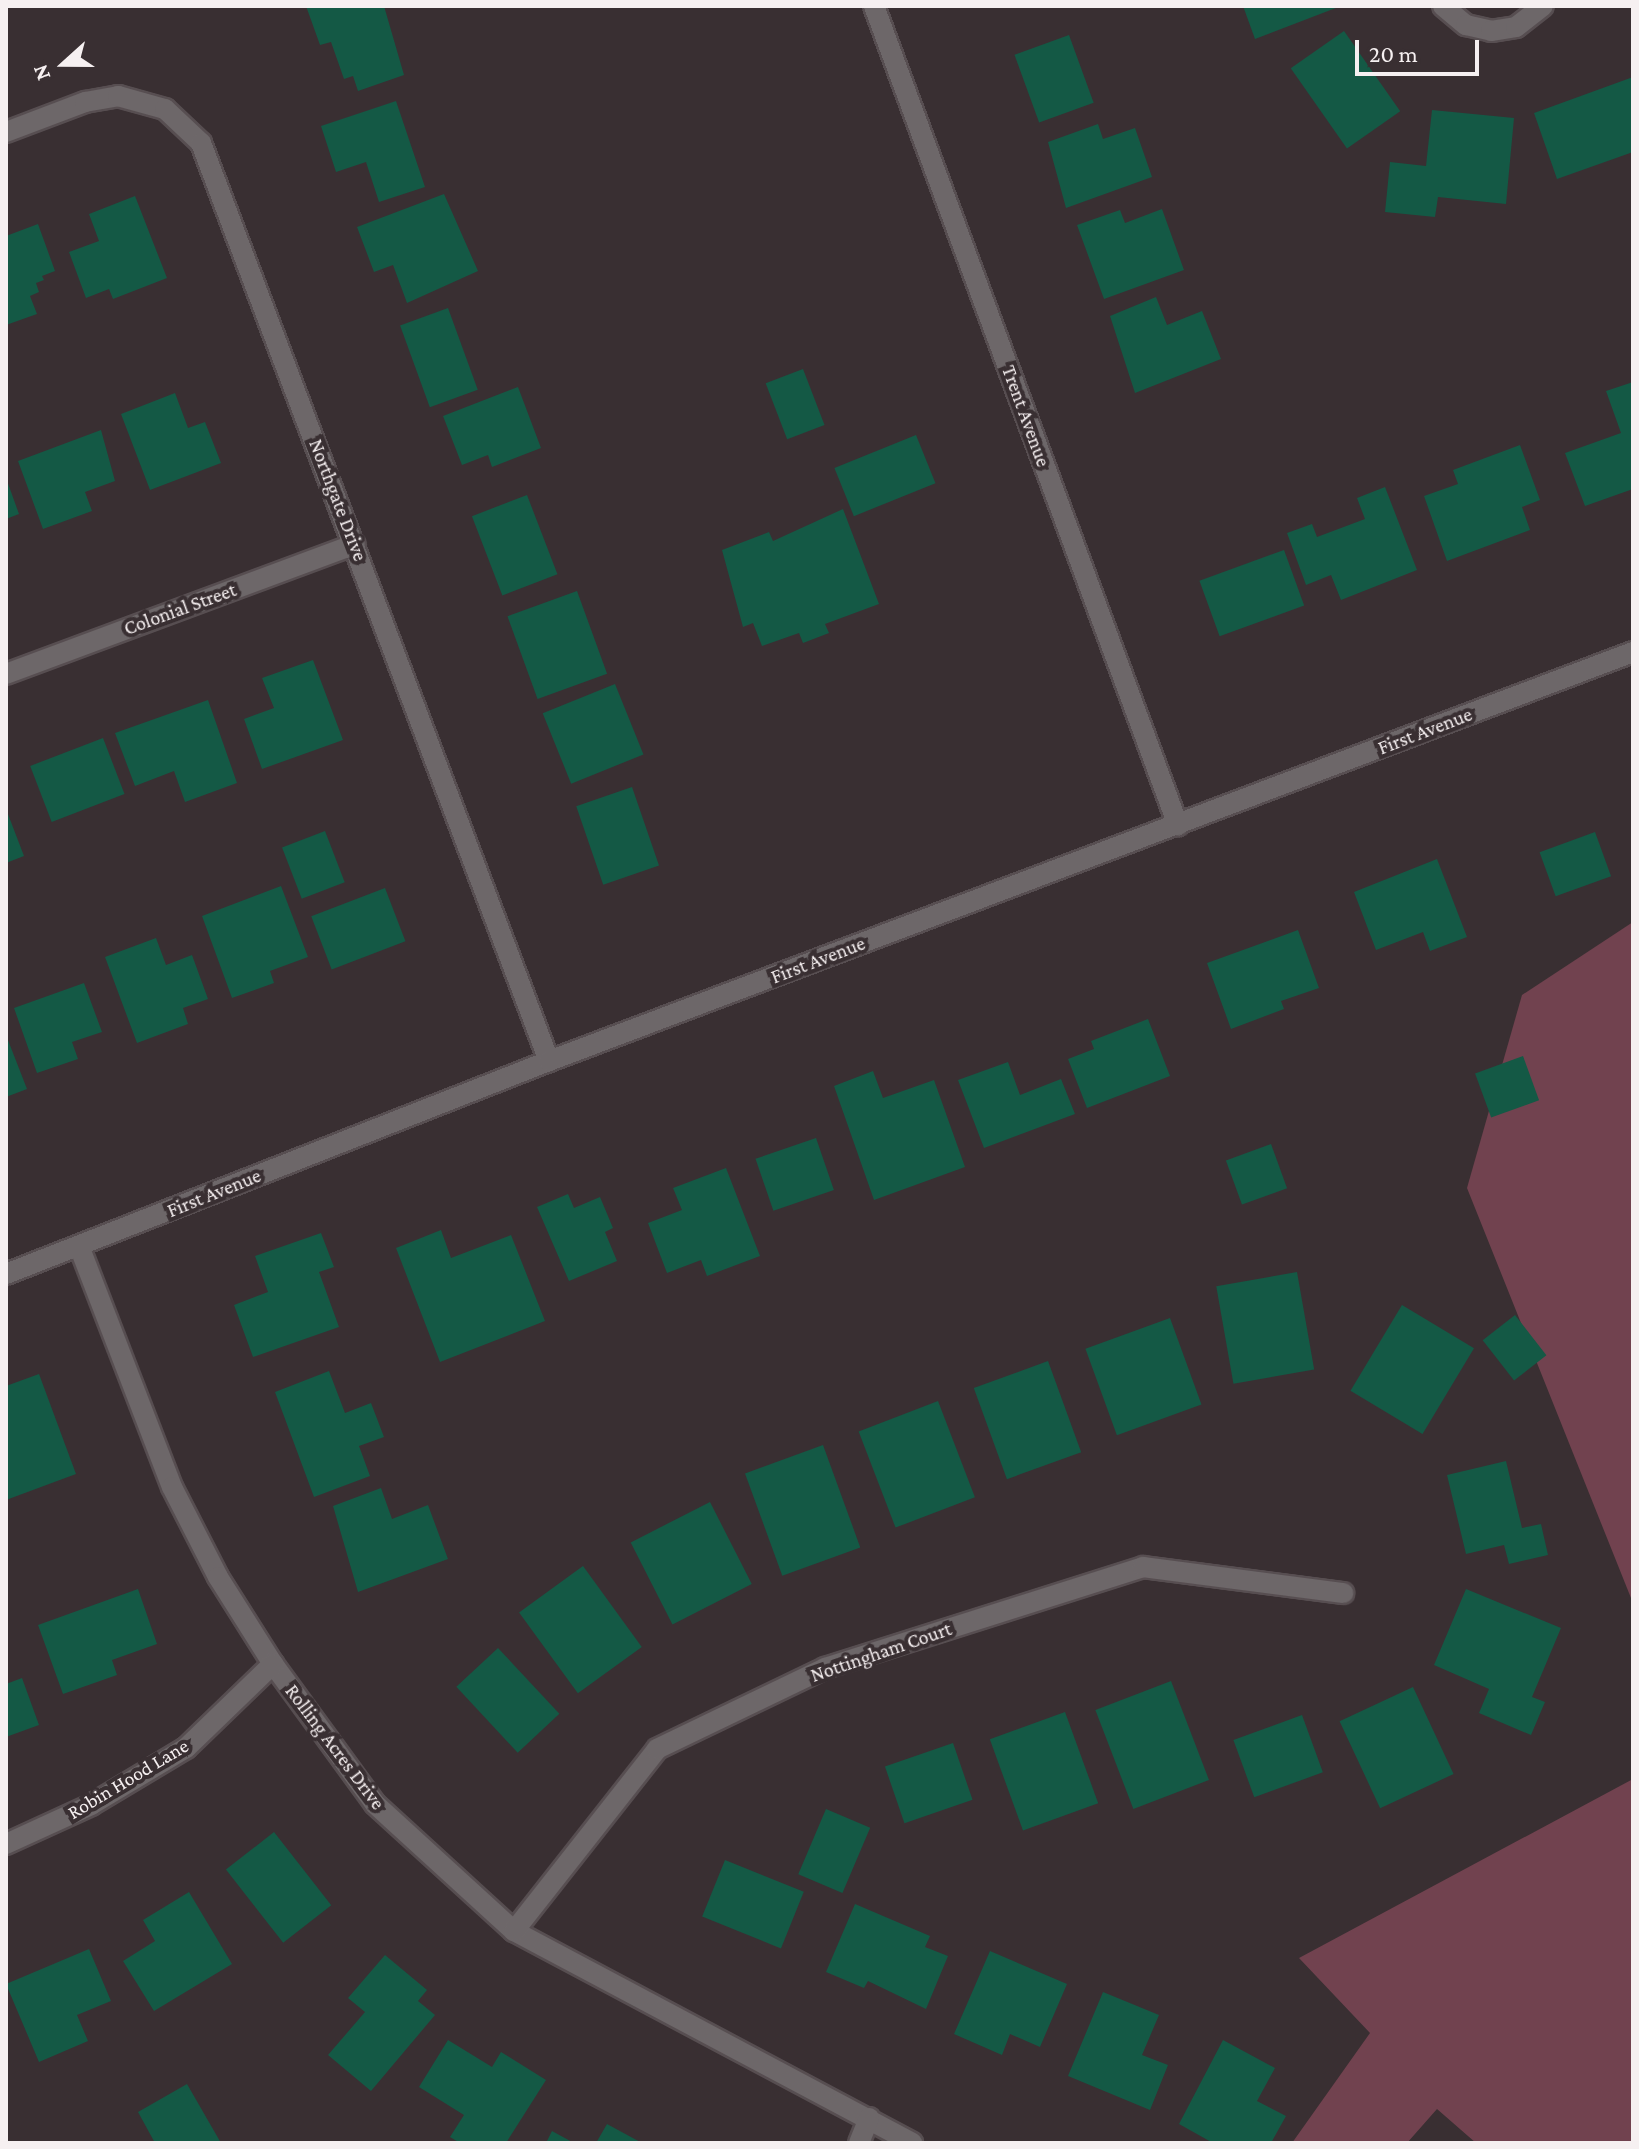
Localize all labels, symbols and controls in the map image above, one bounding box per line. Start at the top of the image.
north arrow [24,24,104,104]
scale bar [1359,24,1483,74]
text: 20 m [1369,40,1418,67]
text: N [27,61,55,84]
street label: Trent Avenue [997,362,1055,470]
street label: Northgate Drive [304,436,372,564]
street label: Colonial Street [121,578,239,640]
street label: First Avenue [1374,702,1476,760]
street label: First Avenue [767,931,869,989]
street label: First Avenue [164,1163,264,1223]
street label: Nottingham Court [807,1617,955,1687]
street label: Rolling Acres Drive [280,1680,390,1814]
street label: Robin Hood Lane [63,1733,193,1825]

